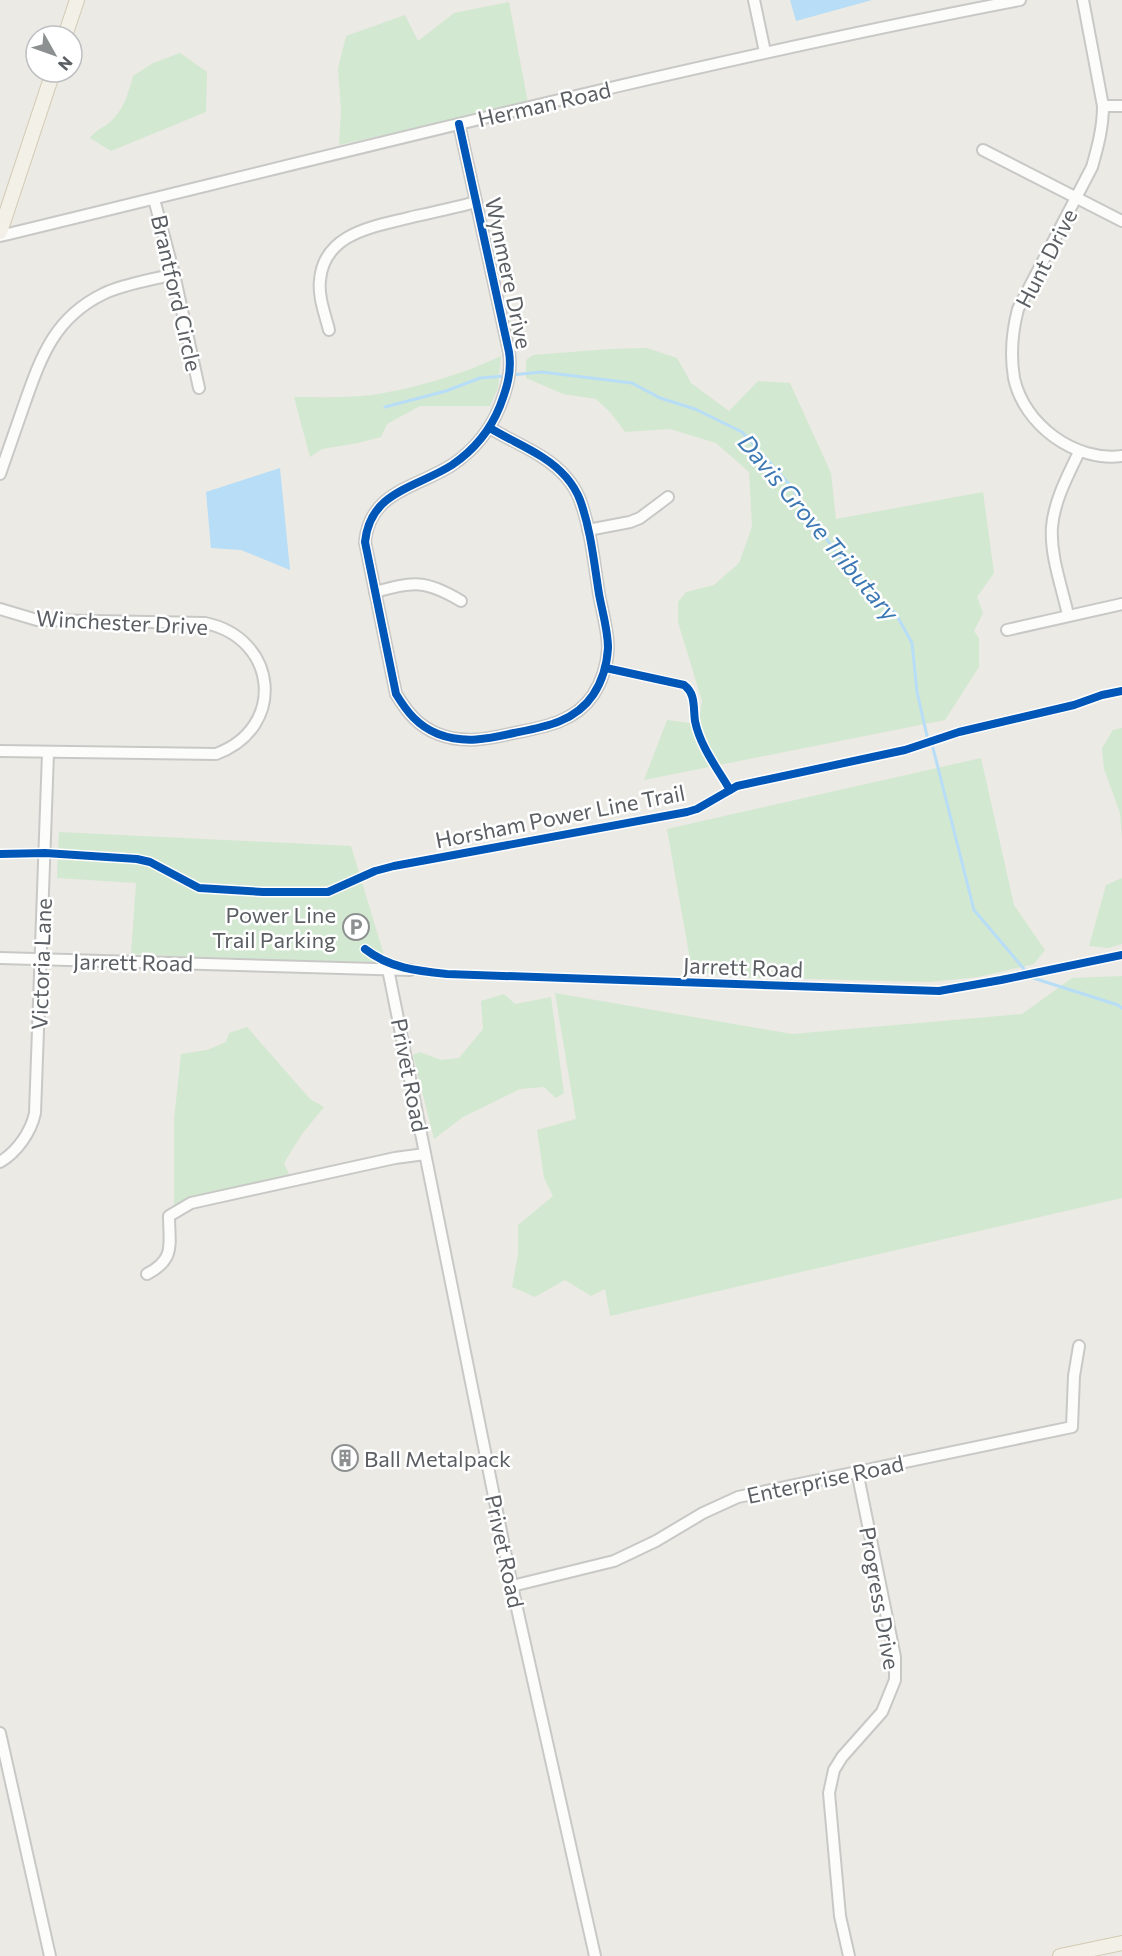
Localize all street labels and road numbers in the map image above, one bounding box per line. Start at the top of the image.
street label: Herman Road [475,76,613,132]
street label: Wynmere Drive [480,195,538,351]
street label: Hunt Drive [1010,204,1082,312]
street label: Brantford Circle [146,212,208,374]
street label: Winchester Drive [35,604,209,640]
street label: Horsham Power Line Trail [433,779,687,853]
street label: Victoria Lane [25,898,57,1030]
street label: Jarrett Road [73,947,193,977]
street label: Jarrett Road [682,951,804,983]
street label: Privet Road [386,1016,434,1134]
street label: Enterprise Road [744,1449,906,1509]
street label: Privet Road [480,1492,530,1610]
street label: Progress Drive [854,1524,906,1672]

